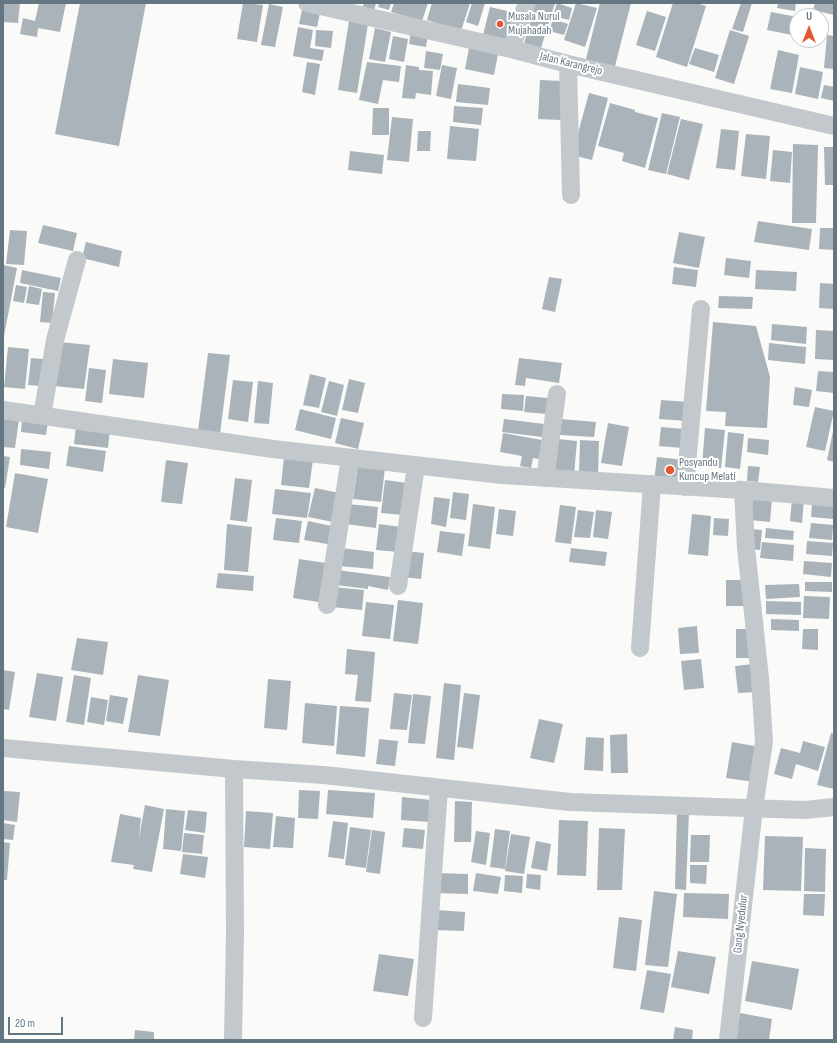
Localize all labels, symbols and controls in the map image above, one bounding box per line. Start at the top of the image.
north arrow [789,8,829,48]
place label: Musala Nurul Mujahadah [508,10,560,38]
text: U [806,10,812,23]
marker: Musala Nurul Mujahadah [495,19,505,29]
street label: Jalan Karangrejo [538,49,604,79]
place label: Posyandu Kuncup Melati [679,456,736,484]
marker: Posyandu Kuncup Melati [664,464,676,476]
street label: Gang Nyedulur [731,894,751,954]
scale bar [10,1009,65,1035]
text: 20 m [15,1016,35,1031]

